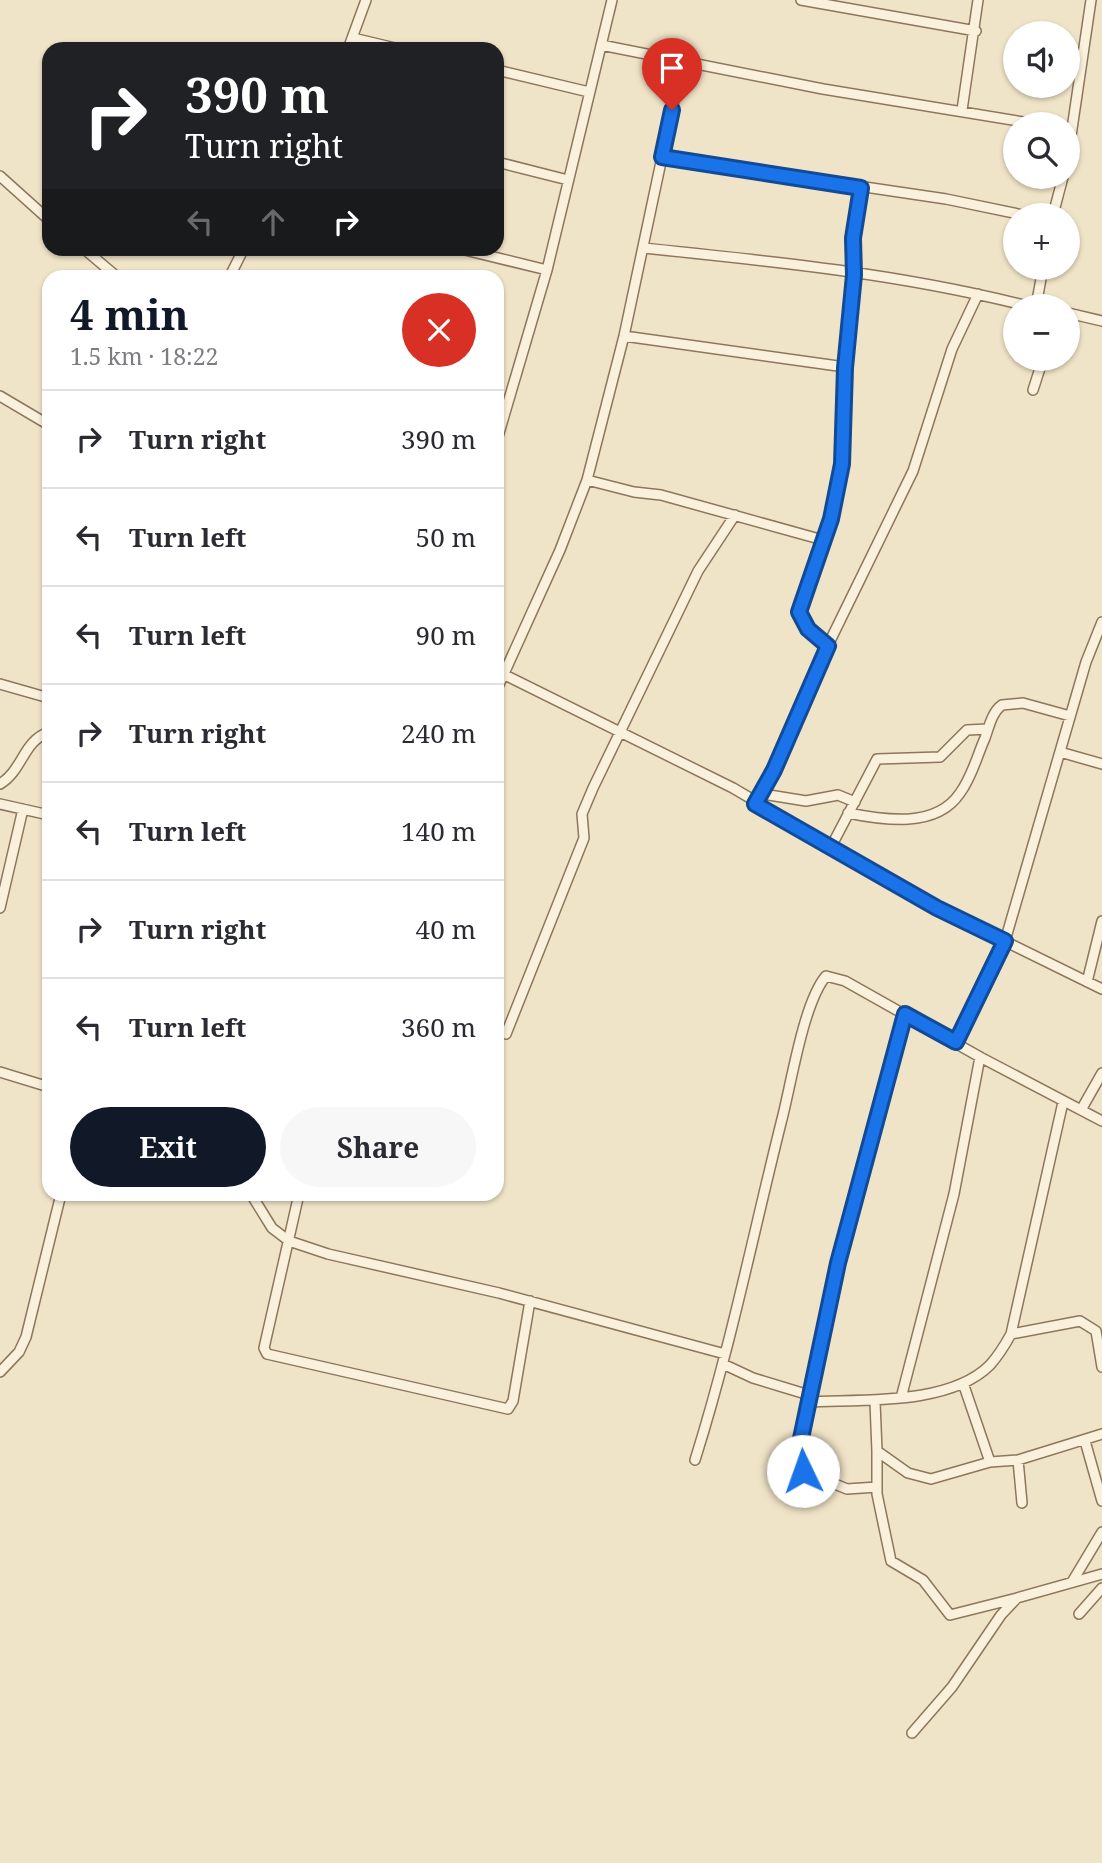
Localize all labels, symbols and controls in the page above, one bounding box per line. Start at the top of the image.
map controls [1003,21,1080,371]
button: sound [1003,21,1080,98]
pin [642,38,702,110]
icon: arrive [653,49,691,87]
text: 390 m [185,61,329,127]
icon: right [70,70,161,161]
button: search [1003,112,1080,189]
text: Turn right [185,124,343,167]
icon: left [181,203,219,241]
icon: ahead [254,203,292,241]
icon: right [327,203,365,241]
button: + [1003,203,1080,280]
text: 4 min [70,285,189,342]
button: close [402,293,476,367]
button: − [1003,294,1080,371]
text: 1.5 km · 18:22 [70,340,218,372]
icon: right [70,420,108,458]
text: Turn right [129,421,266,457]
text: 390 m [401,421,476,457]
icon: left [70,518,108,556]
text: Turn left [129,519,246,555]
text: 50 m [416,519,476,555]
icon: left [70,616,108,654]
text: Turn left [129,617,246,653]
text: 90 m [416,617,476,653]
icon: right [70,714,108,752]
text: Turn right [129,715,266,751]
text: 240 m [401,715,476,751]
icon: left [70,812,108,850]
text: Turn left [129,813,246,849]
text: 140 m [401,813,476,849]
icon: right [70,910,108,948]
text: Turn right [129,911,266,947]
text: 40 m [416,911,476,947]
icon: left [70,1008,108,1046]
text: Turn left [129,1009,246,1045]
text: 360 m [401,1009,476,1045]
button: Exit [70,1107,266,1187]
button: Share [280,1107,476,1187]
position arrow [766,1434,840,1508]

